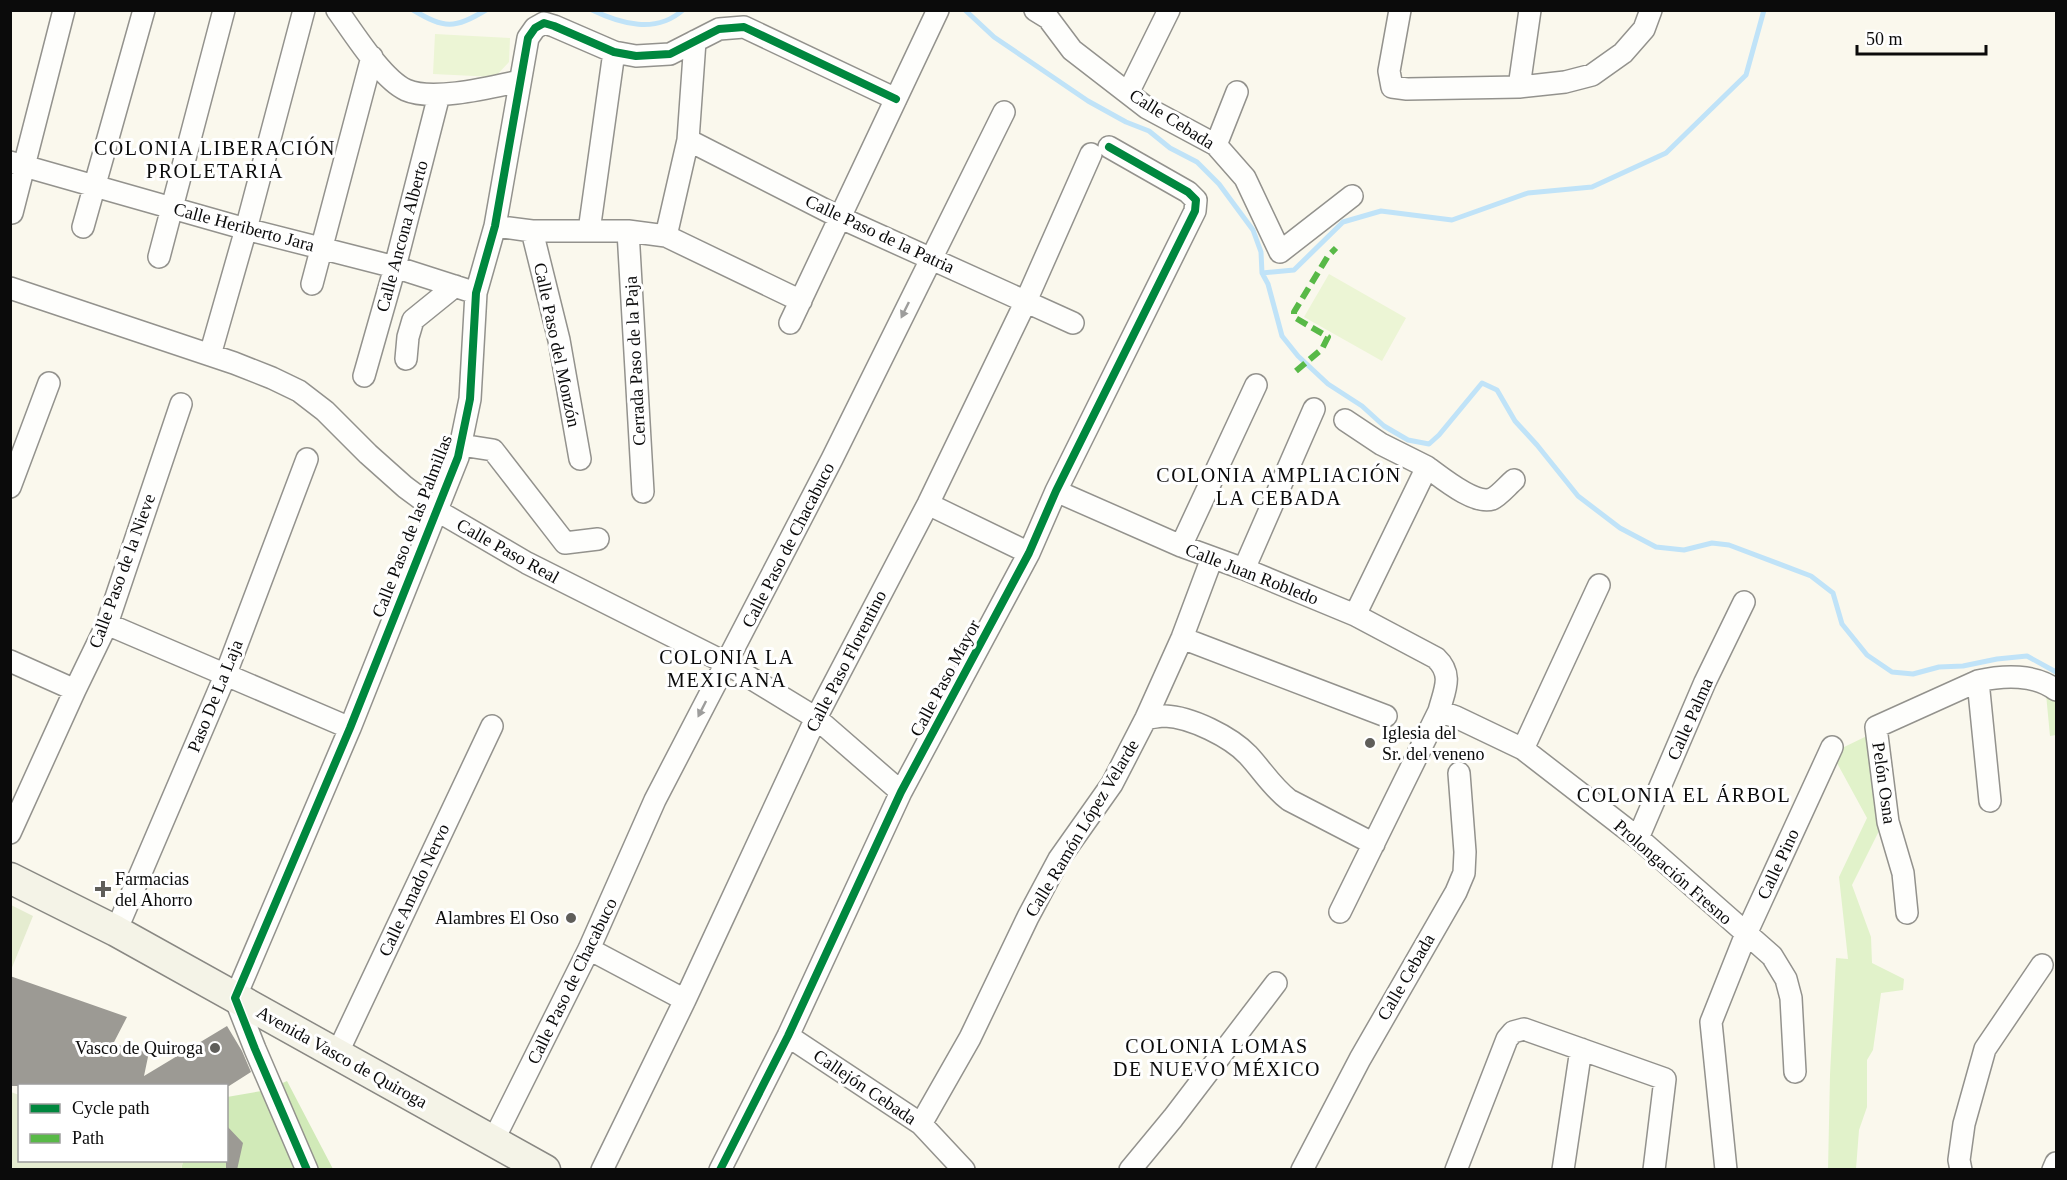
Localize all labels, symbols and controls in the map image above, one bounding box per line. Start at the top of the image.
scale bar [1857,18,1986,56]
text: 50 m [1866,29,1903,49]
street label: Calle Cebada [1126,85,1218,153]
district label: COLONIA LIBERACIÓN PROLETARIA [94,136,336,182]
street label: Calle Ancona Alberto [372,158,432,314]
street label: Calle Paso de la Patria [802,191,958,277]
street label: Calle Heriberto Jara [171,199,317,255]
street label: Calle Paso del Monzón [530,261,584,429]
street label: Cerrada Paso de la Paja [621,276,649,446]
one-way arrow [901,302,910,319]
street label: Calle Paso de las Palmillas [368,432,456,620]
street label: Calle Paso de Chacabuco [738,459,838,631]
district label: COLONIA AMPLIACIÓN LA CEBADA [1156,463,1402,509]
street label: Calle Paso de la Nieve [85,491,159,651]
street label: Calle Paso Real [453,515,563,587]
street label: Calle Juan Robledo [1183,539,1321,609]
street label: Calle Paso Florentino [802,587,890,735]
street label: Calle Paso Mayor [906,616,984,740]
street label: Paso De La Laja [183,637,247,755]
district label: COLONIA LA MEXICANA [659,646,795,691]
street label: Calle Palma [1663,675,1717,763]
one-way arrow [697,700,707,717]
place label: Iglesia del Sr. del veneno [1382,723,1484,764]
street label: Calle Ramón López Velarde [1021,736,1143,920]
marker: Iglesia del Sr. del veneno [1363,736,1377,750]
street label: Pelón Osna [1868,741,1900,825]
district label: COLONIA EL ÁRBOL [1577,784,1791,806]
street label: Prolongación Fresno [1610,815,1736,929]
street label: Calle Amado Nervo [375,821,453,959]
street label: Calle Pino [1753,826,1803,902]
place label: Farmacias del Ahorro [115,869,192,910]
marker: Farmacias del Ahorro [96,882,110,896]
street label: Calle Paso de Chacabuco [523,895,621,1067]
place label: Alambres El Oso [435,908,559,928]
marker: Alambres El Oso [564,911,578,925]
street label: Calle Cebada [1373,930,1439,1024]
street label: Avenida Vasco de Quiroga [253,1002,431,1112]
district label: COLONIA LOMAS DE NUEVO MÉXICO [1113,1035,1321,1080]
place label: Vasco de Quiroga [75,1038,203,1058]
marker: Vasco de Quiroga [208,1041,222,1055]
street label: Callejón Cebada [810,1045,920,1129]
legend [18,1084,228,1162]
text: Cycle path [72,1098,149,1118]
text: Path [72,1128,104,1148]

